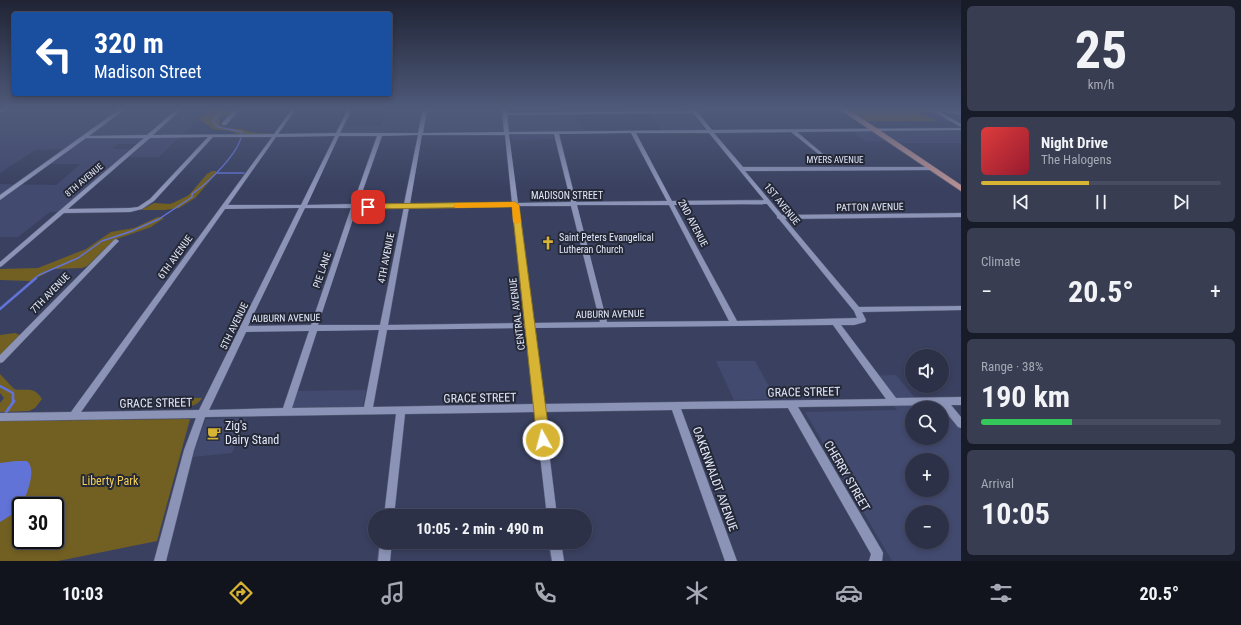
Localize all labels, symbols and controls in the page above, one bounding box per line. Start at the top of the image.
text: 25 [1075,20,1127,81]
text: 320 m [94,27,164,60]
icon: left [28,28,80,80]
text: Madison Street [94,61,202,82]
text: km/h [1088,77,1114,92]
text: Night Drive [1041,134,1108,152]
text: The Halogens [1041,152,1112,167]
street label: MYERS AVENUE [807,155,864,165]
street label: 8TH AVENUE [63,161,105,199]
street label: 1ST AVENUE [762,181,802,227]
pin [351,190,385,224]
street label: MADISON STREET [531,190,603,201]
icon: previous [1010,191,1032,213]
icon: pause [1090,191,1112,213]
icon: next [1170,191,1192,213]
icon: arrive [357,196,379,218]
street label: 2ND AVENUE [676,198,710,248]
street label: PATTON AVENUE [836,201,904,213]
street label: 4TH AVENUE [376,232,396,284]
place label: Saint Peters Evangelical Lutheran Church [559,232,654,255]
street label: 6TH AVENUE [155,233,195,281]
church icon: Saint Peters Evangelical Lutheran Church [540,235,556,251]
street label: PIE LANE [311,251,333,289]
text: Climate [981,254,1020,269]
street label: 7TH AVENUE [28,271,72,315]
text: 20.5° [1068,274,1134,309]
street label: CENTRAL AVENUE [507,277,527,351]
text: − [981,279,992,304]
text: + [1210,279,1221,304]
street label: 5TH AVENUE [218,300,250,351]
street label: AUBURN AVENUE [575,308,645,320]
street label: AUBURN AVENUE [251,312,321,324]
map controls [905,349,949,549]
button: sound [905,349,949,393]
text: Range · 38% [981,359,1043,374]
text: 190 km [981,379,1070,414]
street label: GRACE STREET [767,384,841,400]
street label: GRACE STREET [443,390,517,406]
street label: GRACE STREET [119,395,193,411]
button: search [905,401,949,445]
place label: Zig's Dairy Stand [225,419,279,447]
position arrow [522,419,564,461]
cafe icon: Zig's Dairy Stand [206,425,222,441]
street label: OAKENWALDT AVENUE [690,425,740,533]
street label: CHERRY STREET [821,438,873,514]
button: + [905,453,949,497]
park label: Liberty Park [82,474,139,488]
text: Arrival [981,476,1014,491]
text: 10:05 [981,496,1050,531]
speed limit sign: 30 [12,497,64,549]
button: − [905,505,949,549]
text: 10:05 · 2 min · 490 m [416,520,544,538]
icon: directions [227,579,255,607]
icon: music [379,579,407,607]
icon: phone [531,579,559,607]
icon: climate [683,579,711,607]
icon: car [835,579,863,607]
icon: filters [987,579,1015,607]
text: 10:03 [62,583,103,604]
text: 20.5° [1139,583,1179,604]

